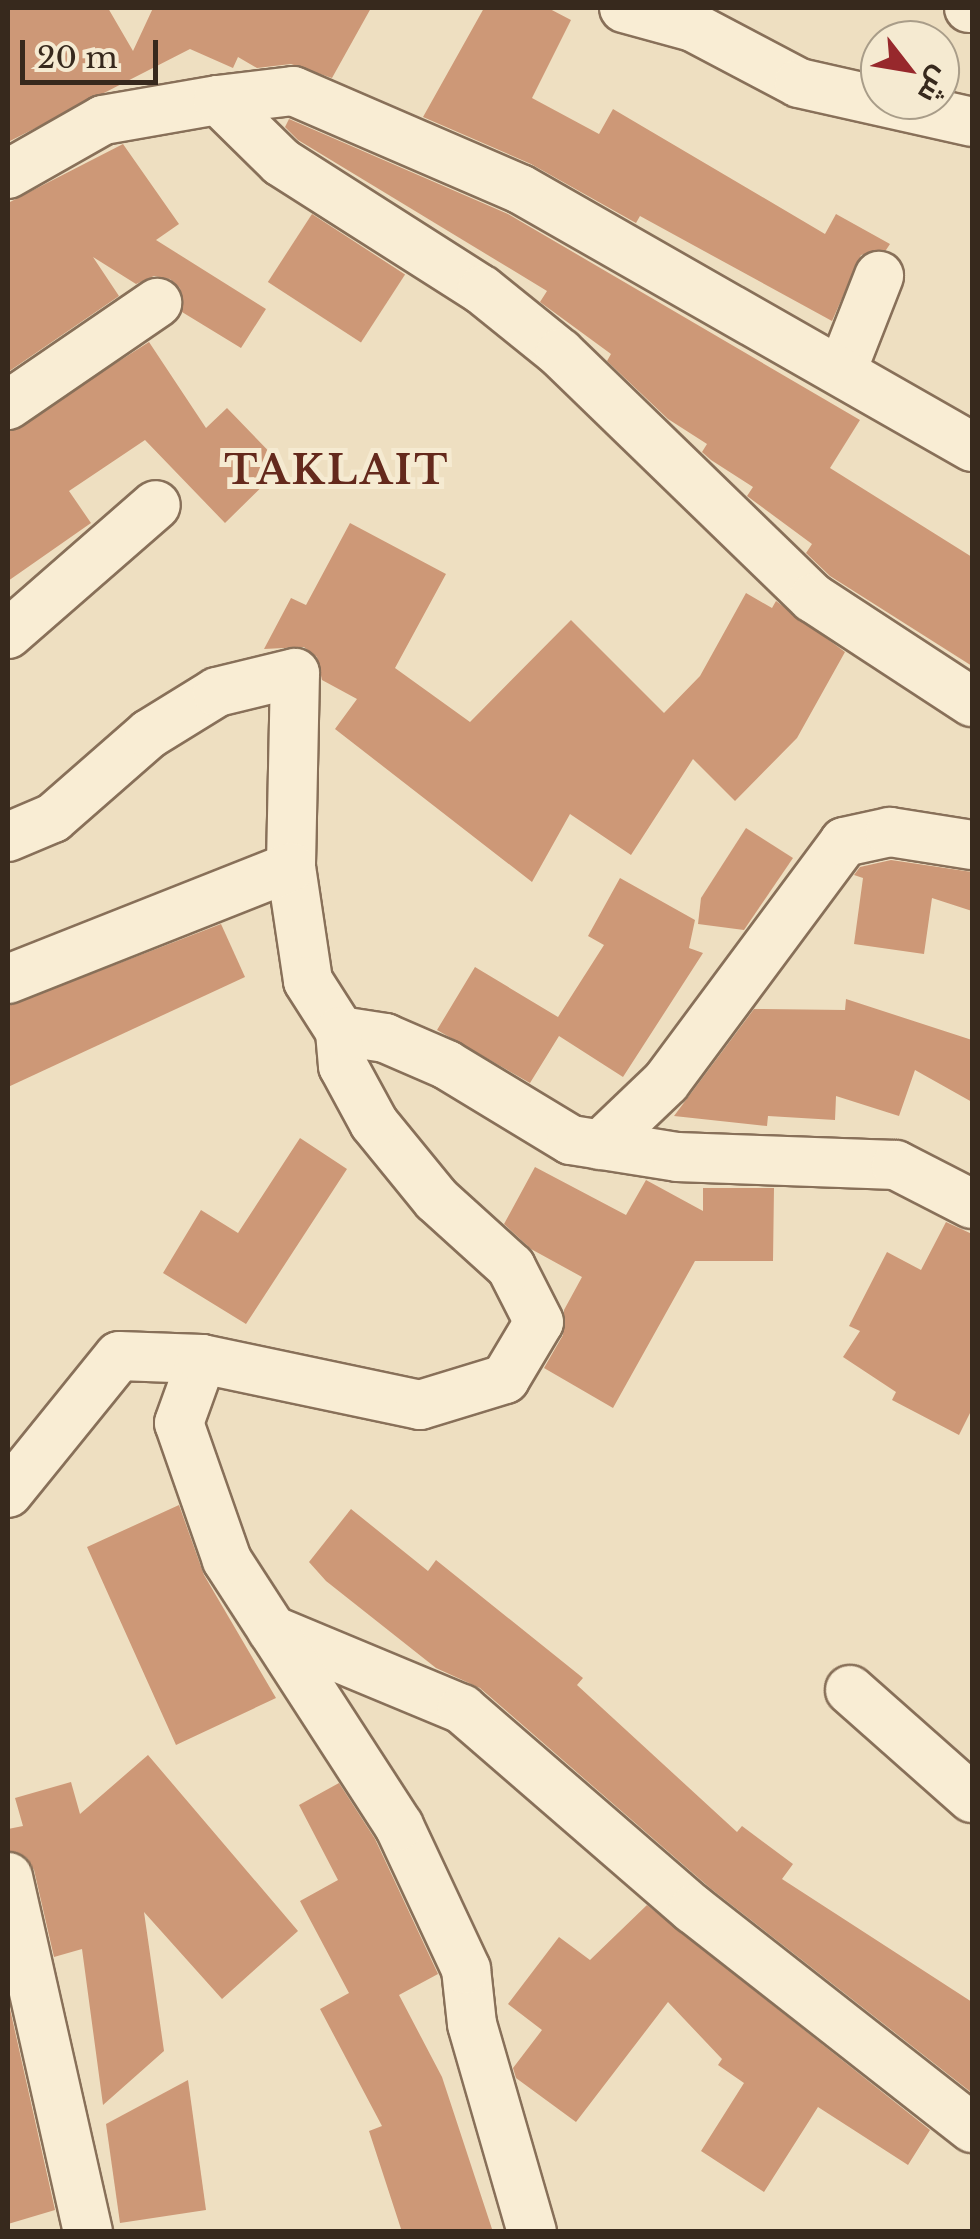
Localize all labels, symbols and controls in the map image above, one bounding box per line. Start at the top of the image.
scale bar [25,20,162,82]
north arrow [860,20,960,120]
text: 20 m [37,39,118,76]
text: ش [910,60,959,109]
district label: TAKLAIT [224,446,450,494]

